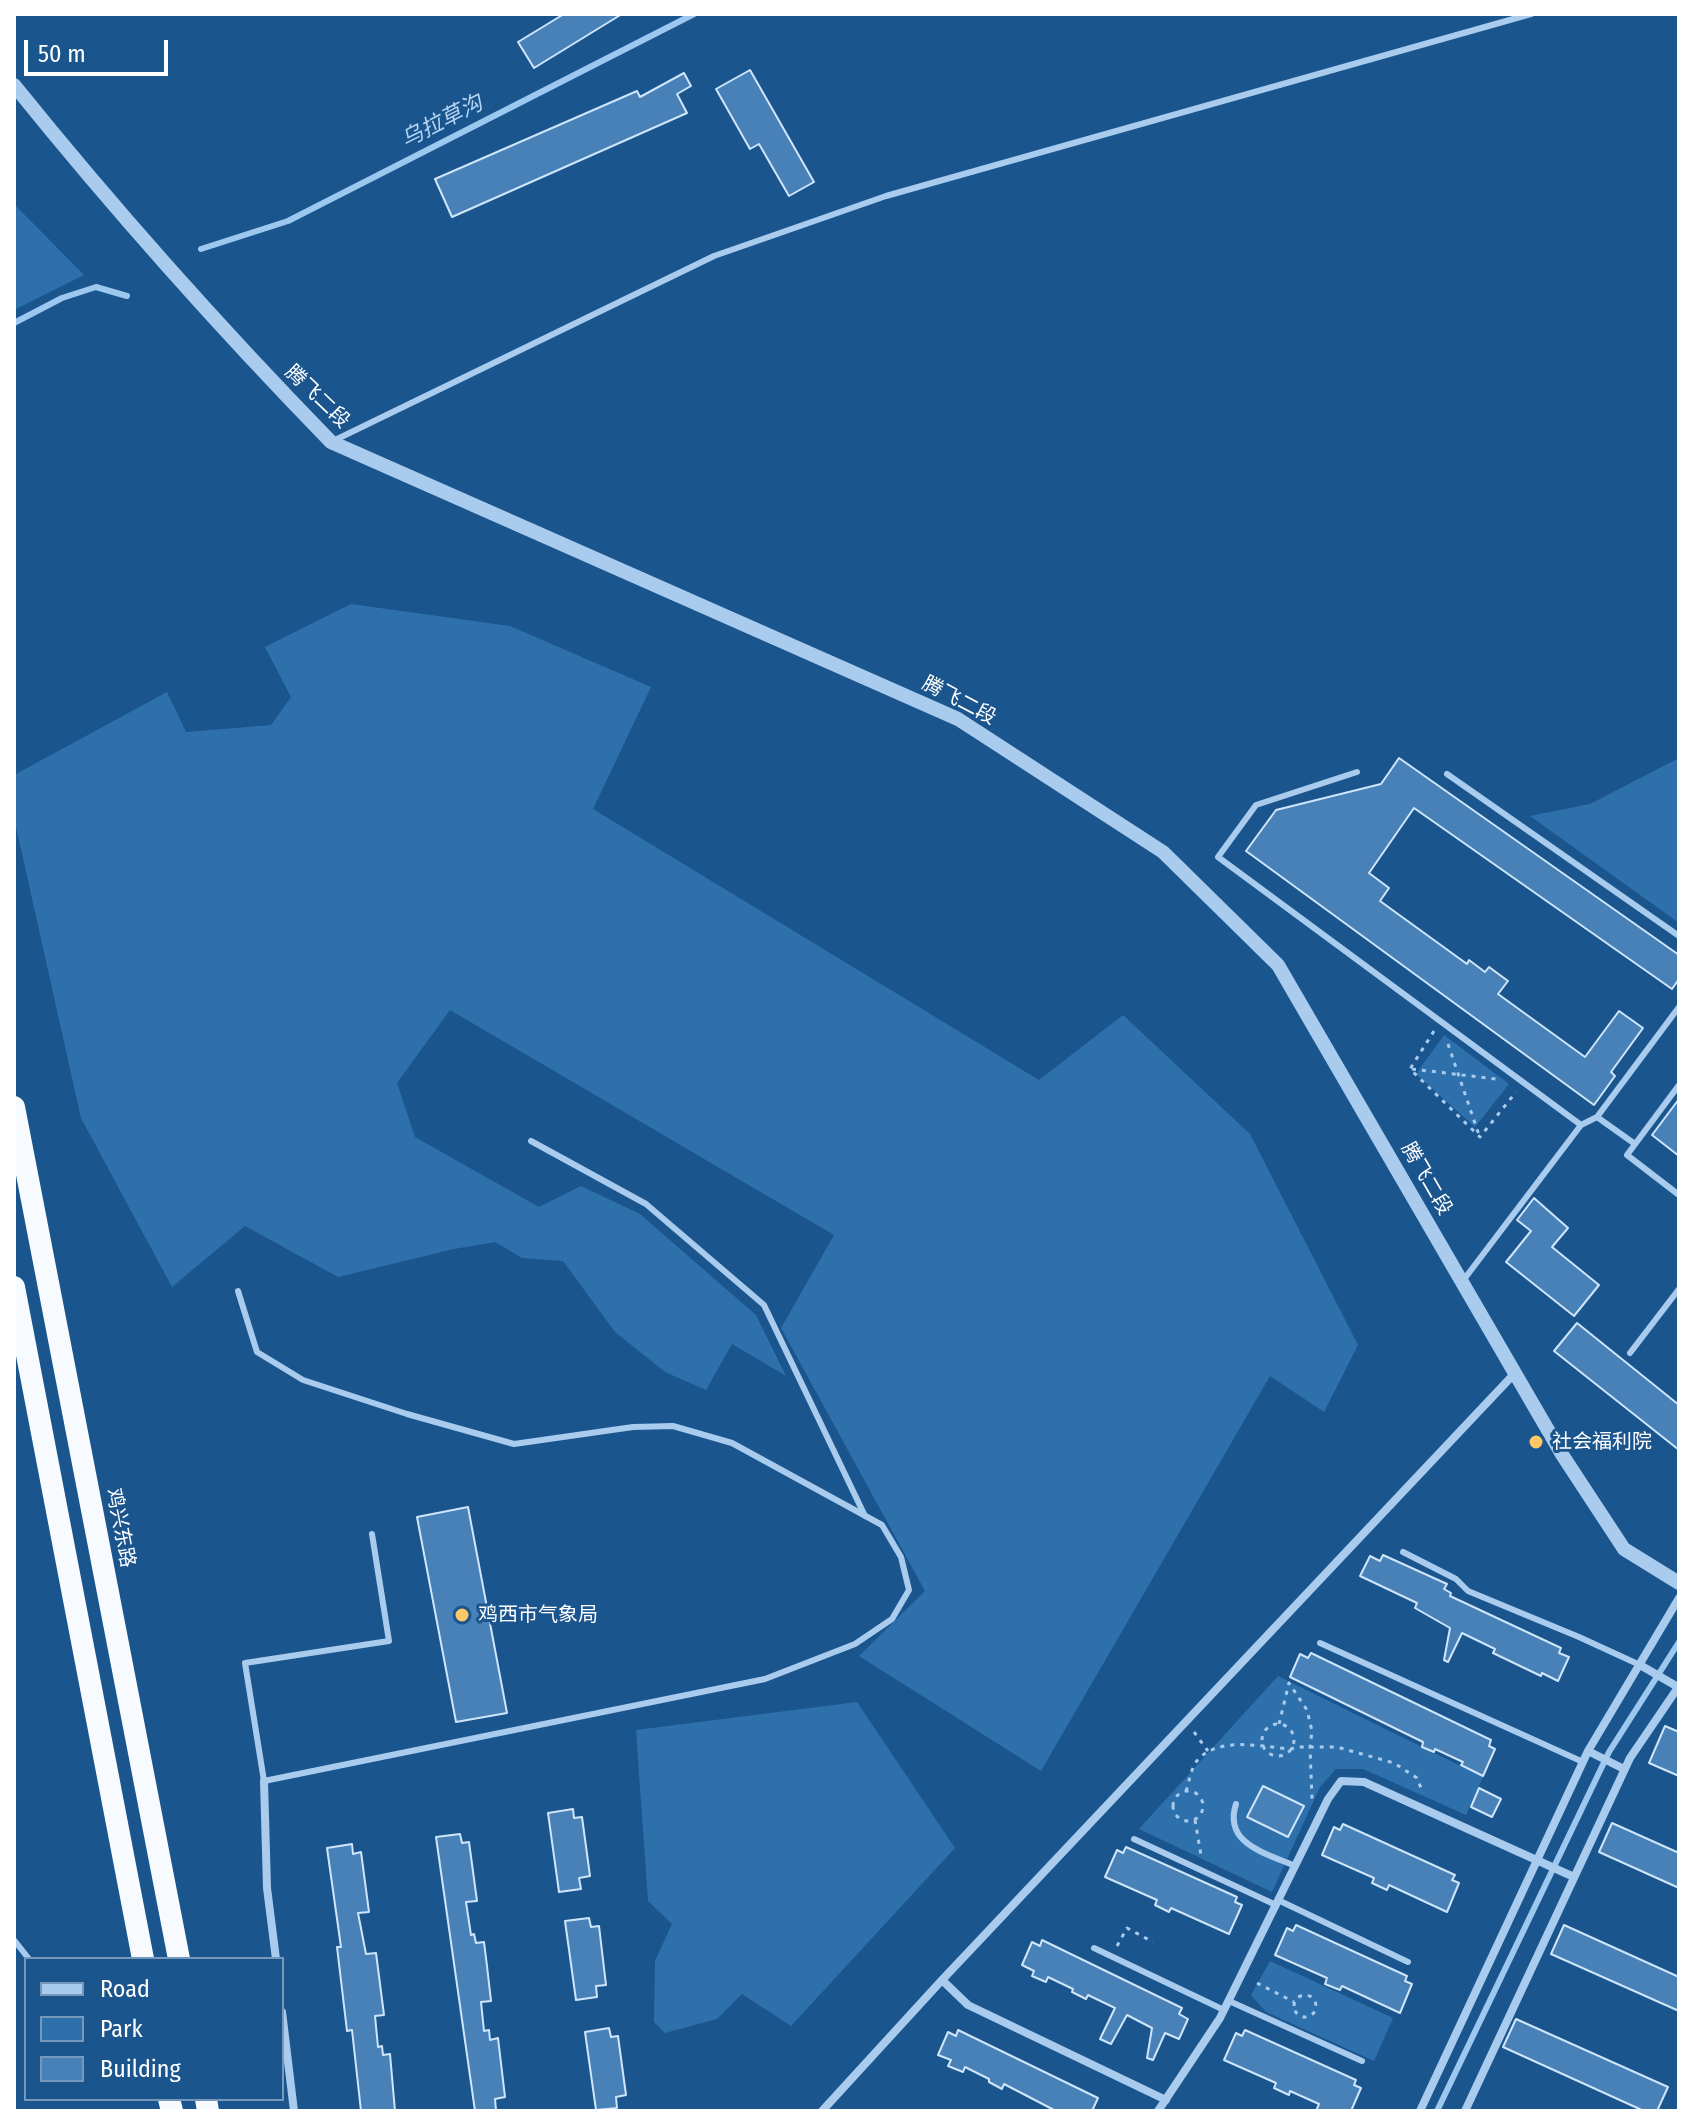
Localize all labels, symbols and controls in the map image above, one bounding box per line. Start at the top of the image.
scale bar [28,24,172,74]
text: 50 m [38,40,86,68]
water label: 乌拉草沟 [397,90,487,154]
street label: 腾飞二段 [280,361,354,433]
street label: 腾飞二段 [918,672,1000,730]
street label: 腾飞二段 [1396,1138,1456,1220]
place label: 社会福利院 [1552,1430,1652,1454]
marker: 社会福利院 [1527,1433,1545,1451]
street label: 鸡兴东路 [101,1486,139,1570]
place label: 鸡西市气象局 [478,1603,598,1627]
marker: 鸡西市气象局 [453,1606,471,1624]
legend [24,1957,284,2101]
text: Road [100,1975,150,2003]
text: Park [100,2015,143,2043]
text: Building [100,2055,181,2083]

